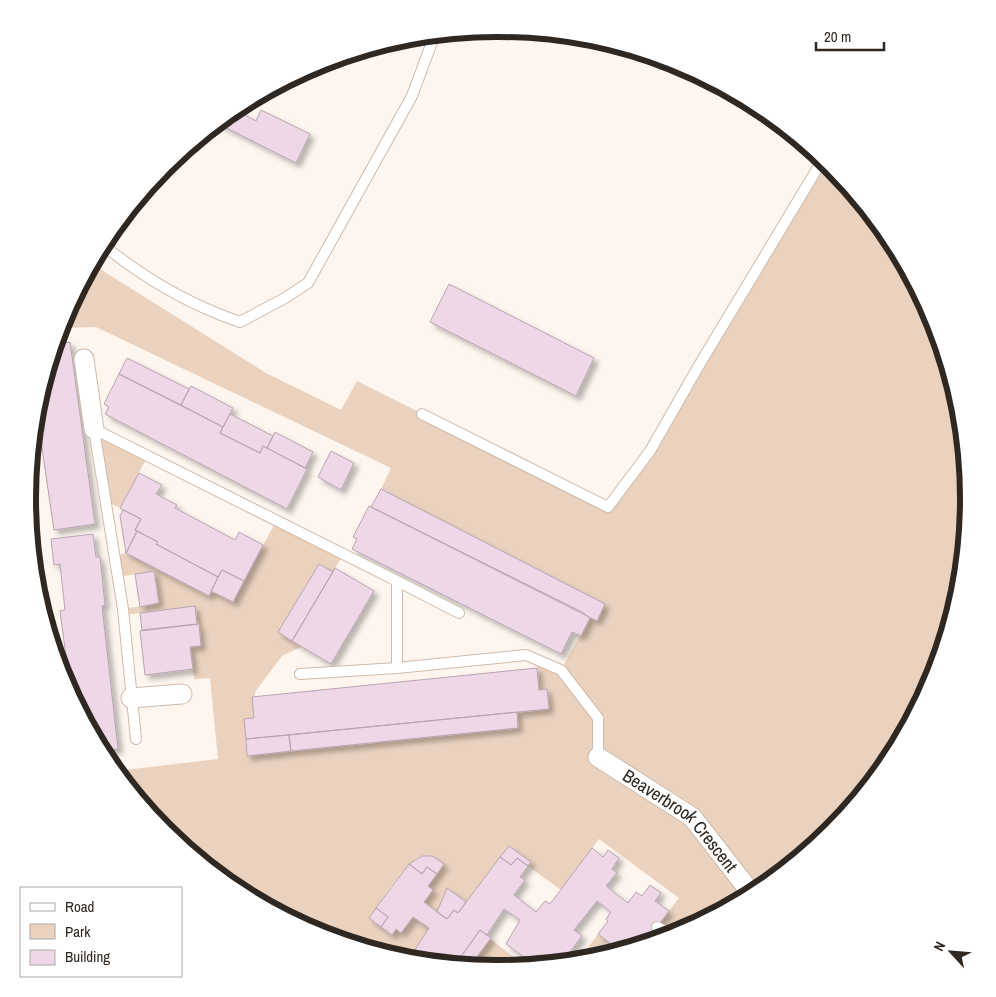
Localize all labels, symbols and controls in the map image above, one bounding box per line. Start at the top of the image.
scale bar [816,20,884,52]
text: 20 m [824,26,851,47]
street label: Beaverbrook Crescent [618,763,743,877]
legend [20,887,182,977]
text: Road [65,896,94,917]
text: Park [65,921,91,942]
north arrow [926,927,976,977]
text: N [929,939,949,954]
text: Building [65,946,110,967]

